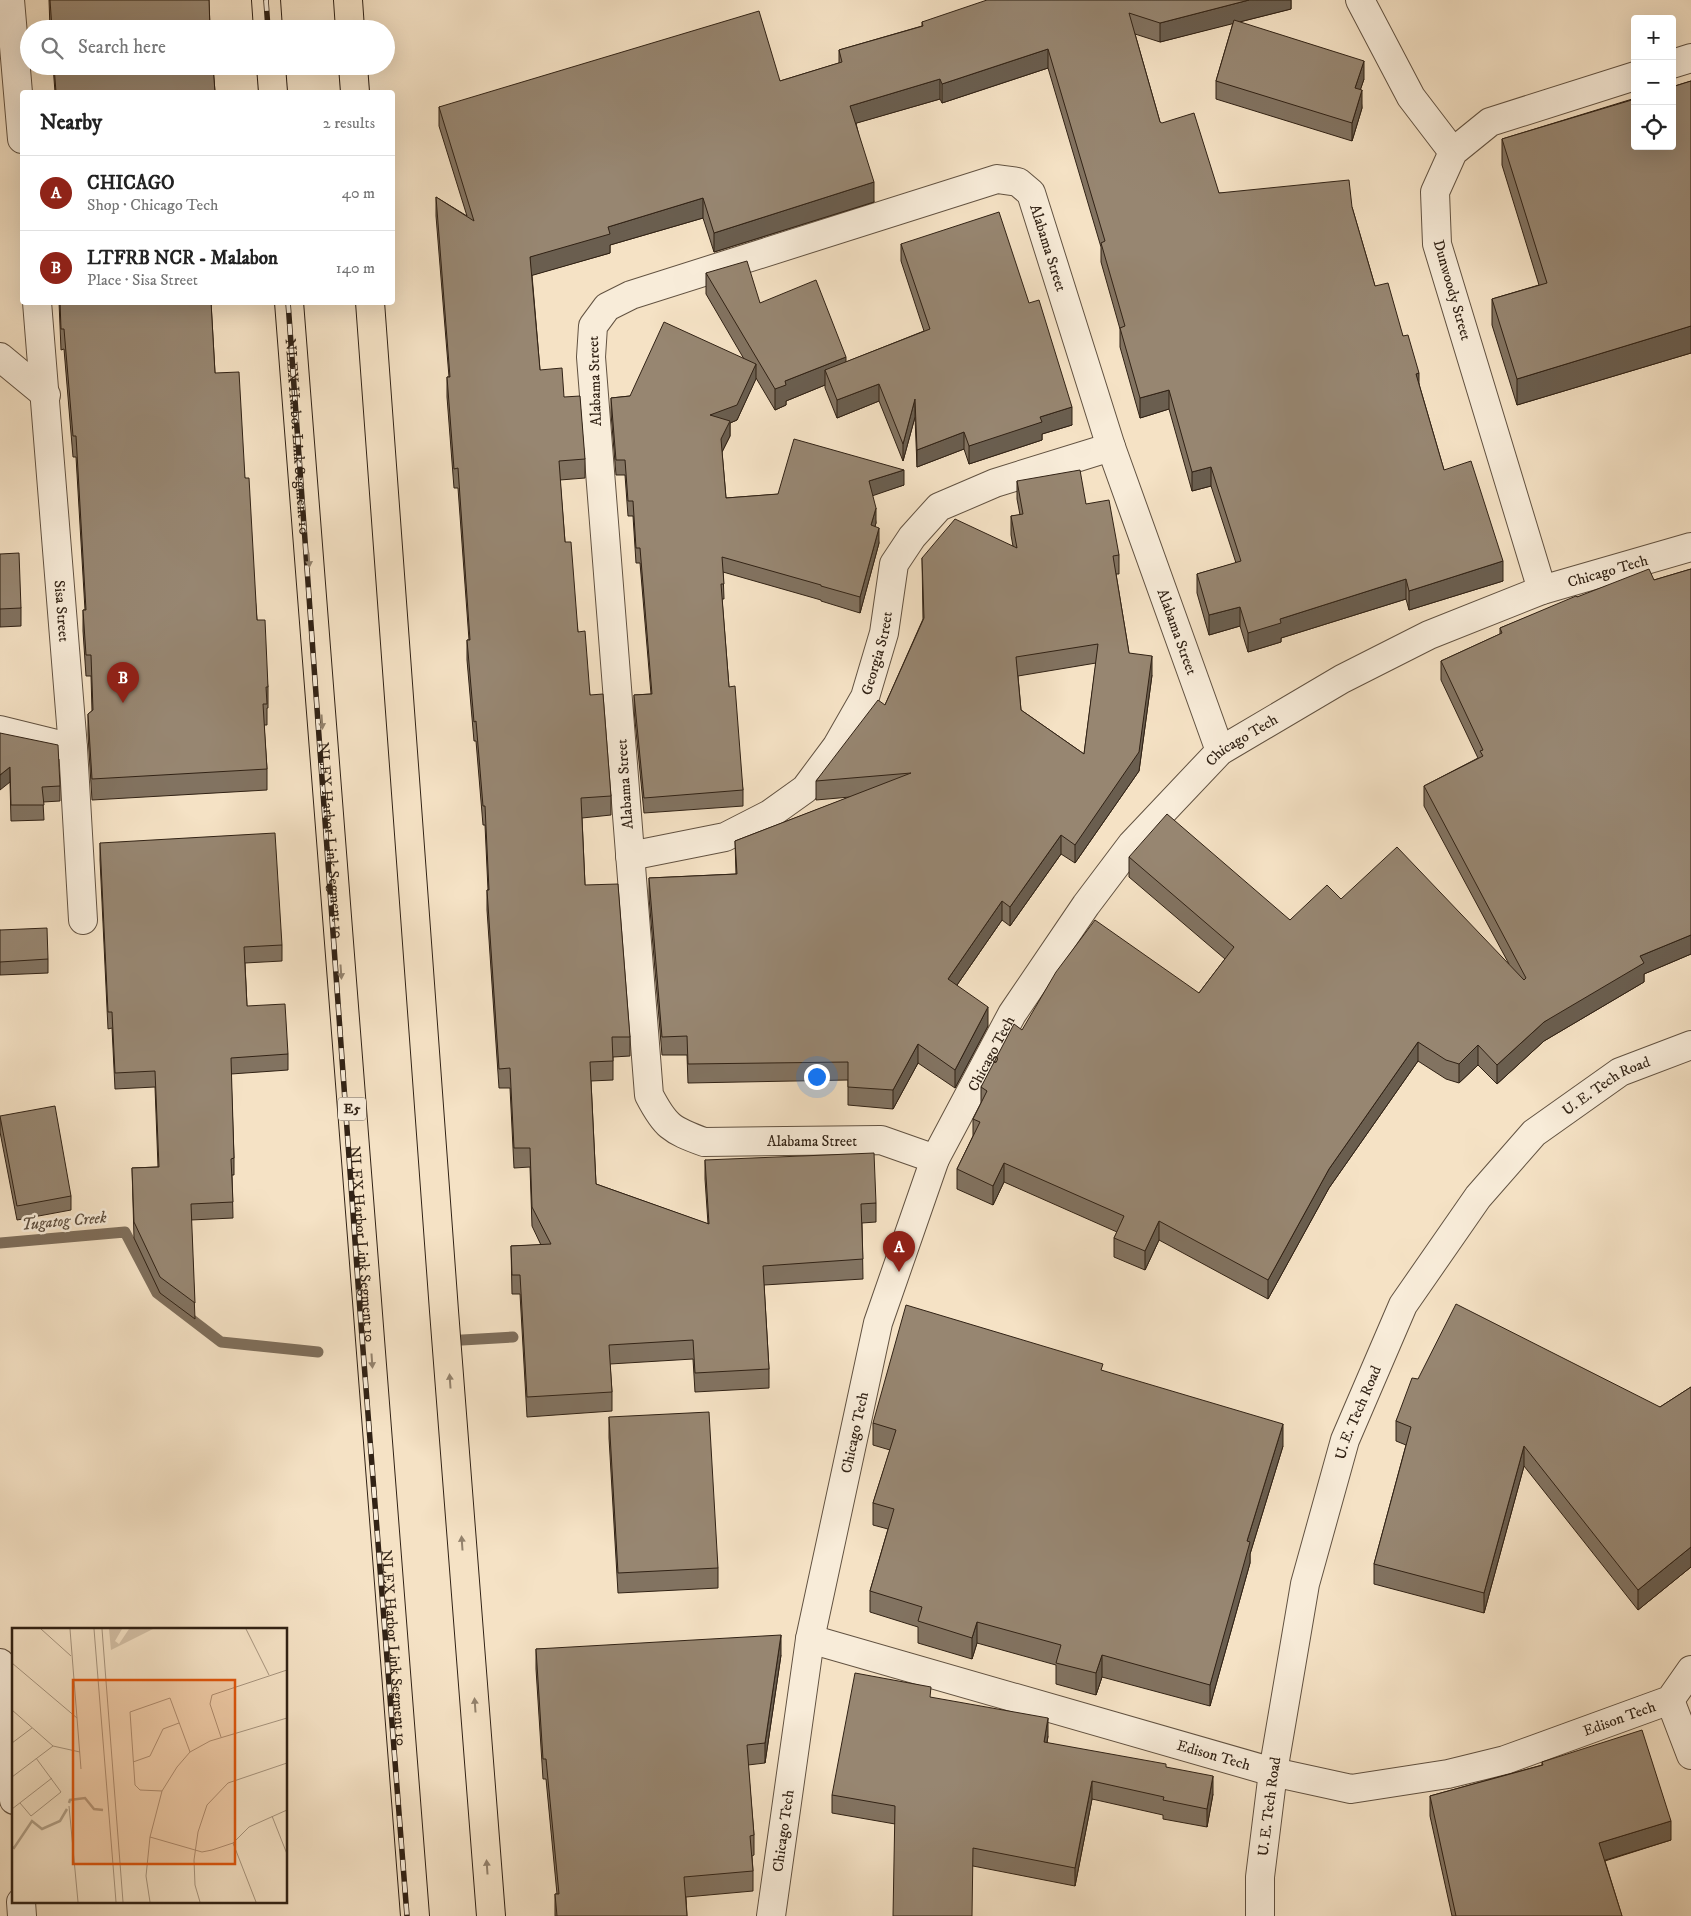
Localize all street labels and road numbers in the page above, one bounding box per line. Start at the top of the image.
street label: Alabama Street [1026,202,1071,294]
street label: Dunwoody Street [1429,238,1475,343]
street label: Alabama Street [584,335,606,426]
street label: NLEX Harbor Link Segment 10 [281,338,314,536]
street label: Chicago Tech [1565,550,1650,592]
street label: Sisa Street [50,579,74,643]
street label: Alabama Street [1153,586,1201,678]
street label: Georgia Street [857,610,897,697]
street label: Chicago Tech [1201,709,1281,770]
street label: Alabama Street [612,738,638,830]
street label: NLEX Harbor Link Segment 10 [314,741,348,939]
street label: Chicago Tech [963,1012,1019,1095]
street label: U. E. Tech Road [1558,1052,1653,1120]
road number: E5 [338,1098,366,1120]
street label: Alabama Street [767,1132,857,1151]
street label: NLEX Harbor Link Segment 10 [345,1145,380,1343]
street label: U. E. Tech Road [1330,1362,1386,1462]
street label: Chicago Tech [836,1390,872,1475]
street label: NLEX Harbor Link Segment 10 [377,1549,411,1747]
street label: Edison Tech [1580,1697,1658,1740]
street label: Edison Tech [1175,1735,1253,1775]
street label: U. E. Tech Road [1253,1755,1285,1857]
street label: Chicago Tech [768,1788,798,1873]

